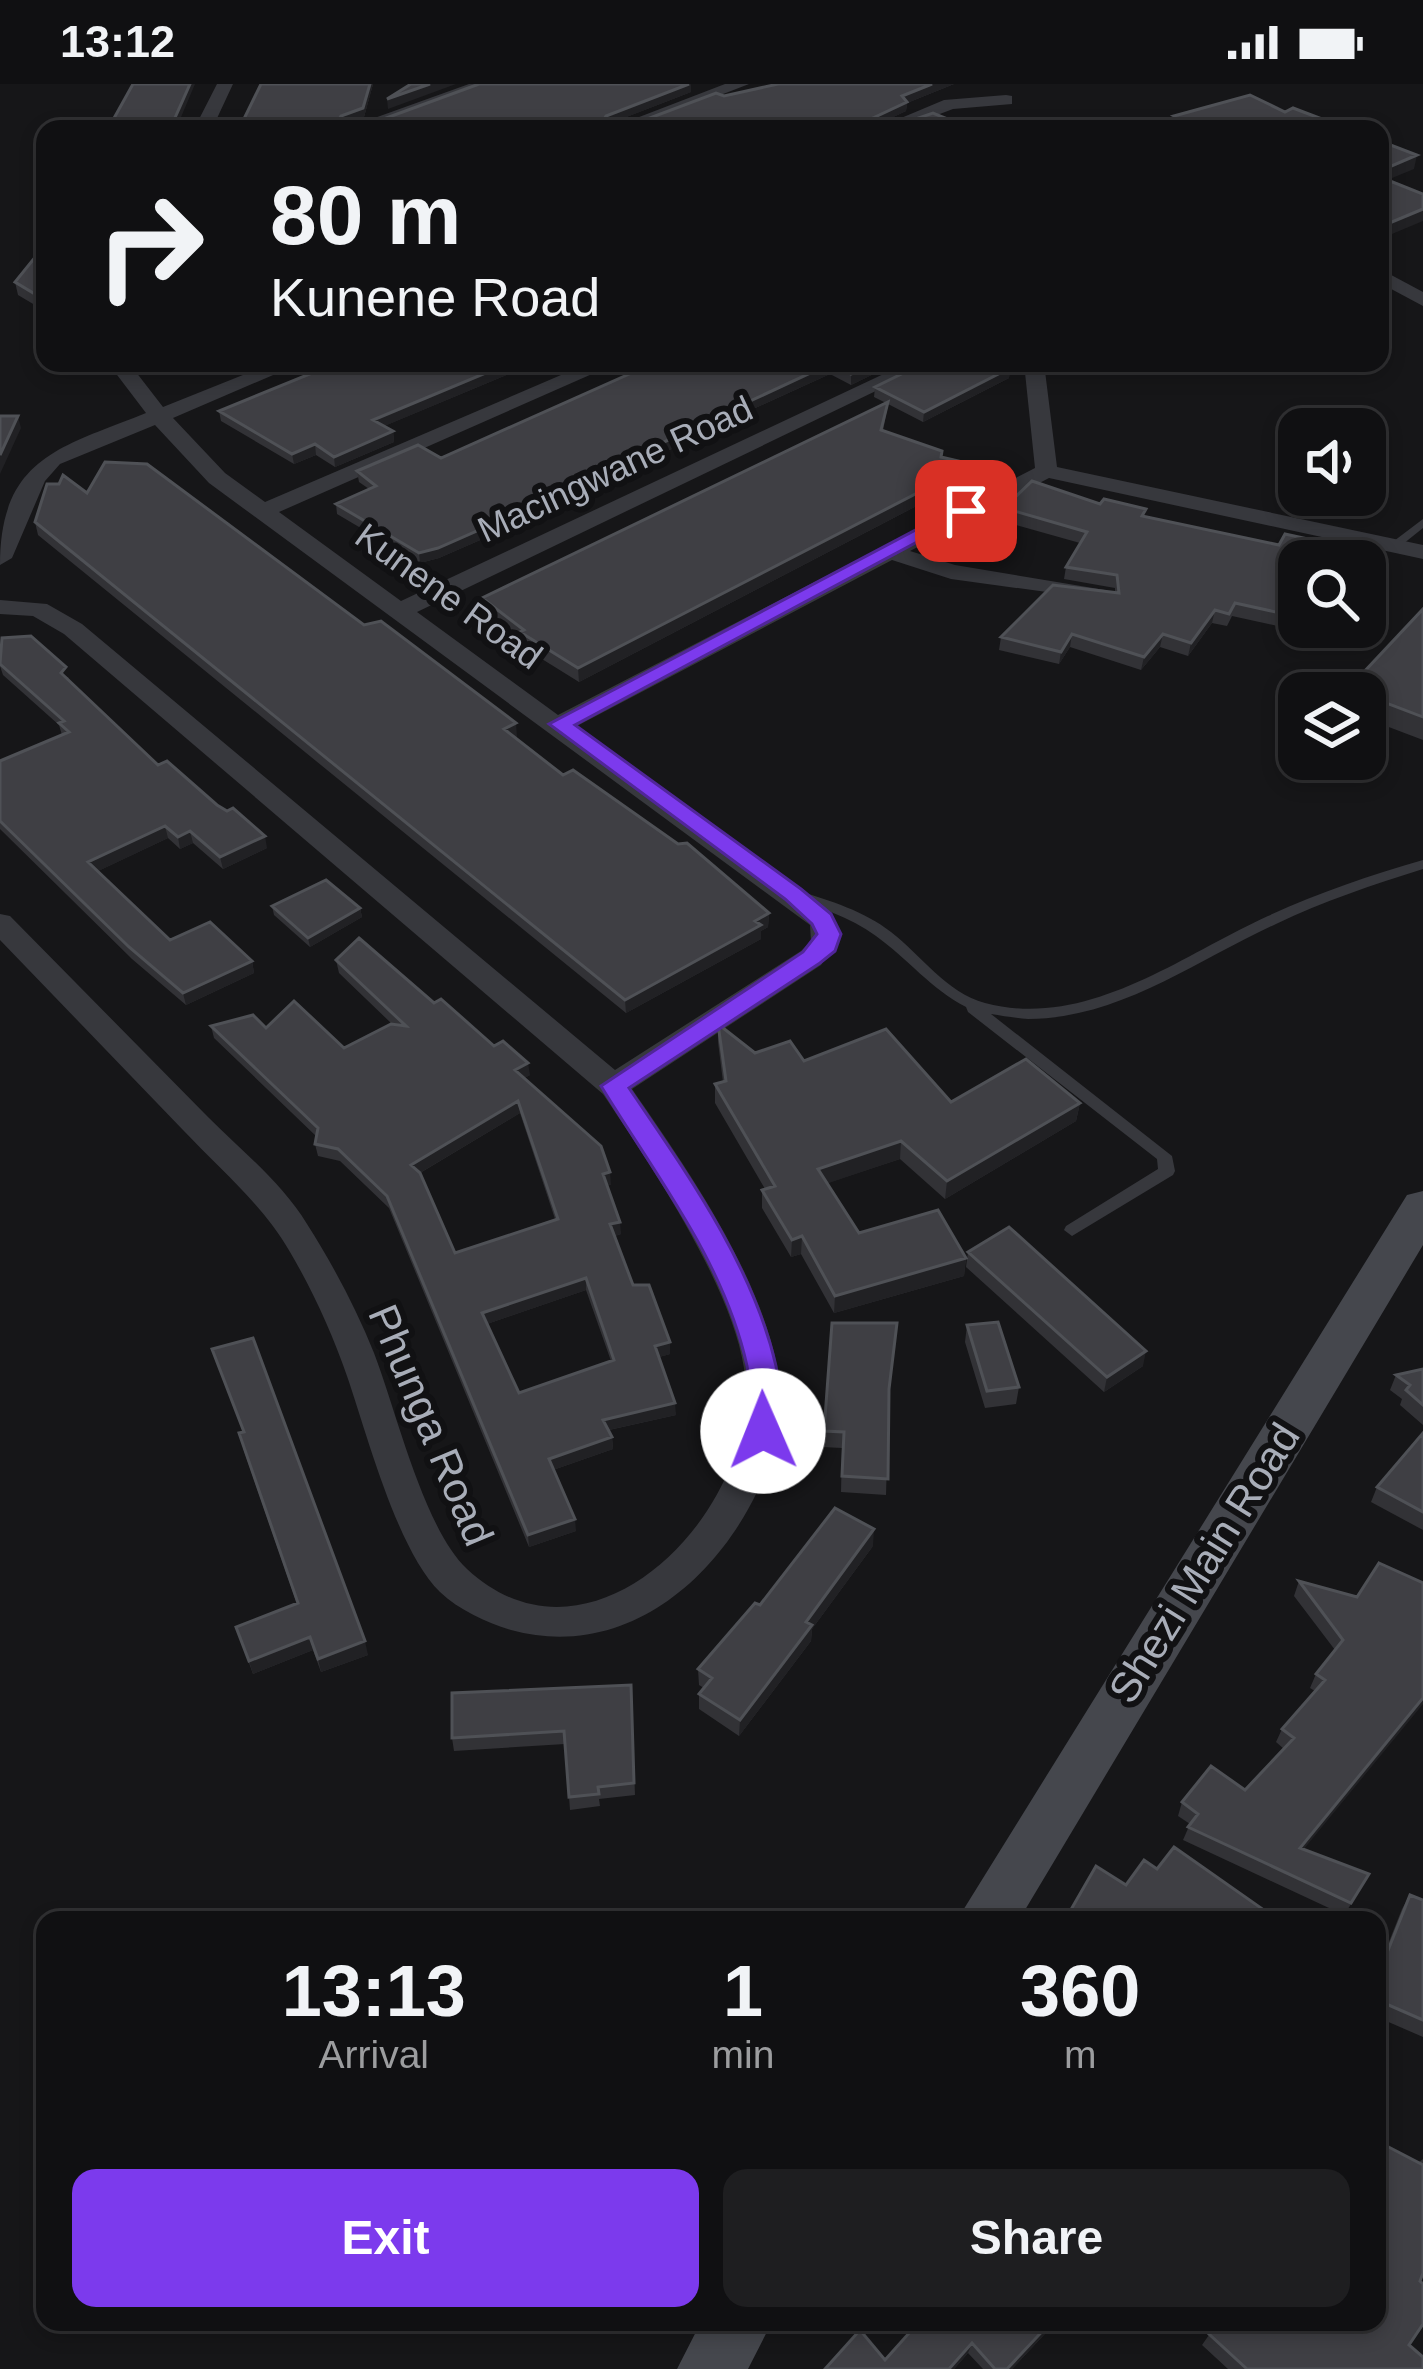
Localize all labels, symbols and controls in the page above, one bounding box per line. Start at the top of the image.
text: 13:12 [60,16,175,67]
icon: right [72,168,228,324]
text: 80 m [270,168,461,262]
text: Kunene Road [270,267,600,327]
street label: Macingwane Road [471,387,759,551]
map controls [1278,408,1386,780]
button: sound [1278,408,1386,516]
pin [915,460,1017,562]
icon: arrive [933,478,999,544]
street label: Kunene Road [348,515,550,677]
button: search [1278,540,1386,648]
button: layers [1278,672,1386,780]
street label: Phunga Road [359,1298,503,1552]
position arrow [700,1368,826,1494]
street label: Shezi Main Road [1099,1415,1309,1711]
text: 13:13 [282,1951,466,2031]
text: 1 [723,1951,763,2031]
text: 360 [1020,1951,1140,2031]
text: Arrival [319,2033,429,2076]
text: min [712,2033,774,2076]
text: m [1064,2033,1096,2076]
button: Exit [72,2169,699,2307]
button: Share [723,2169,1350,2307]

